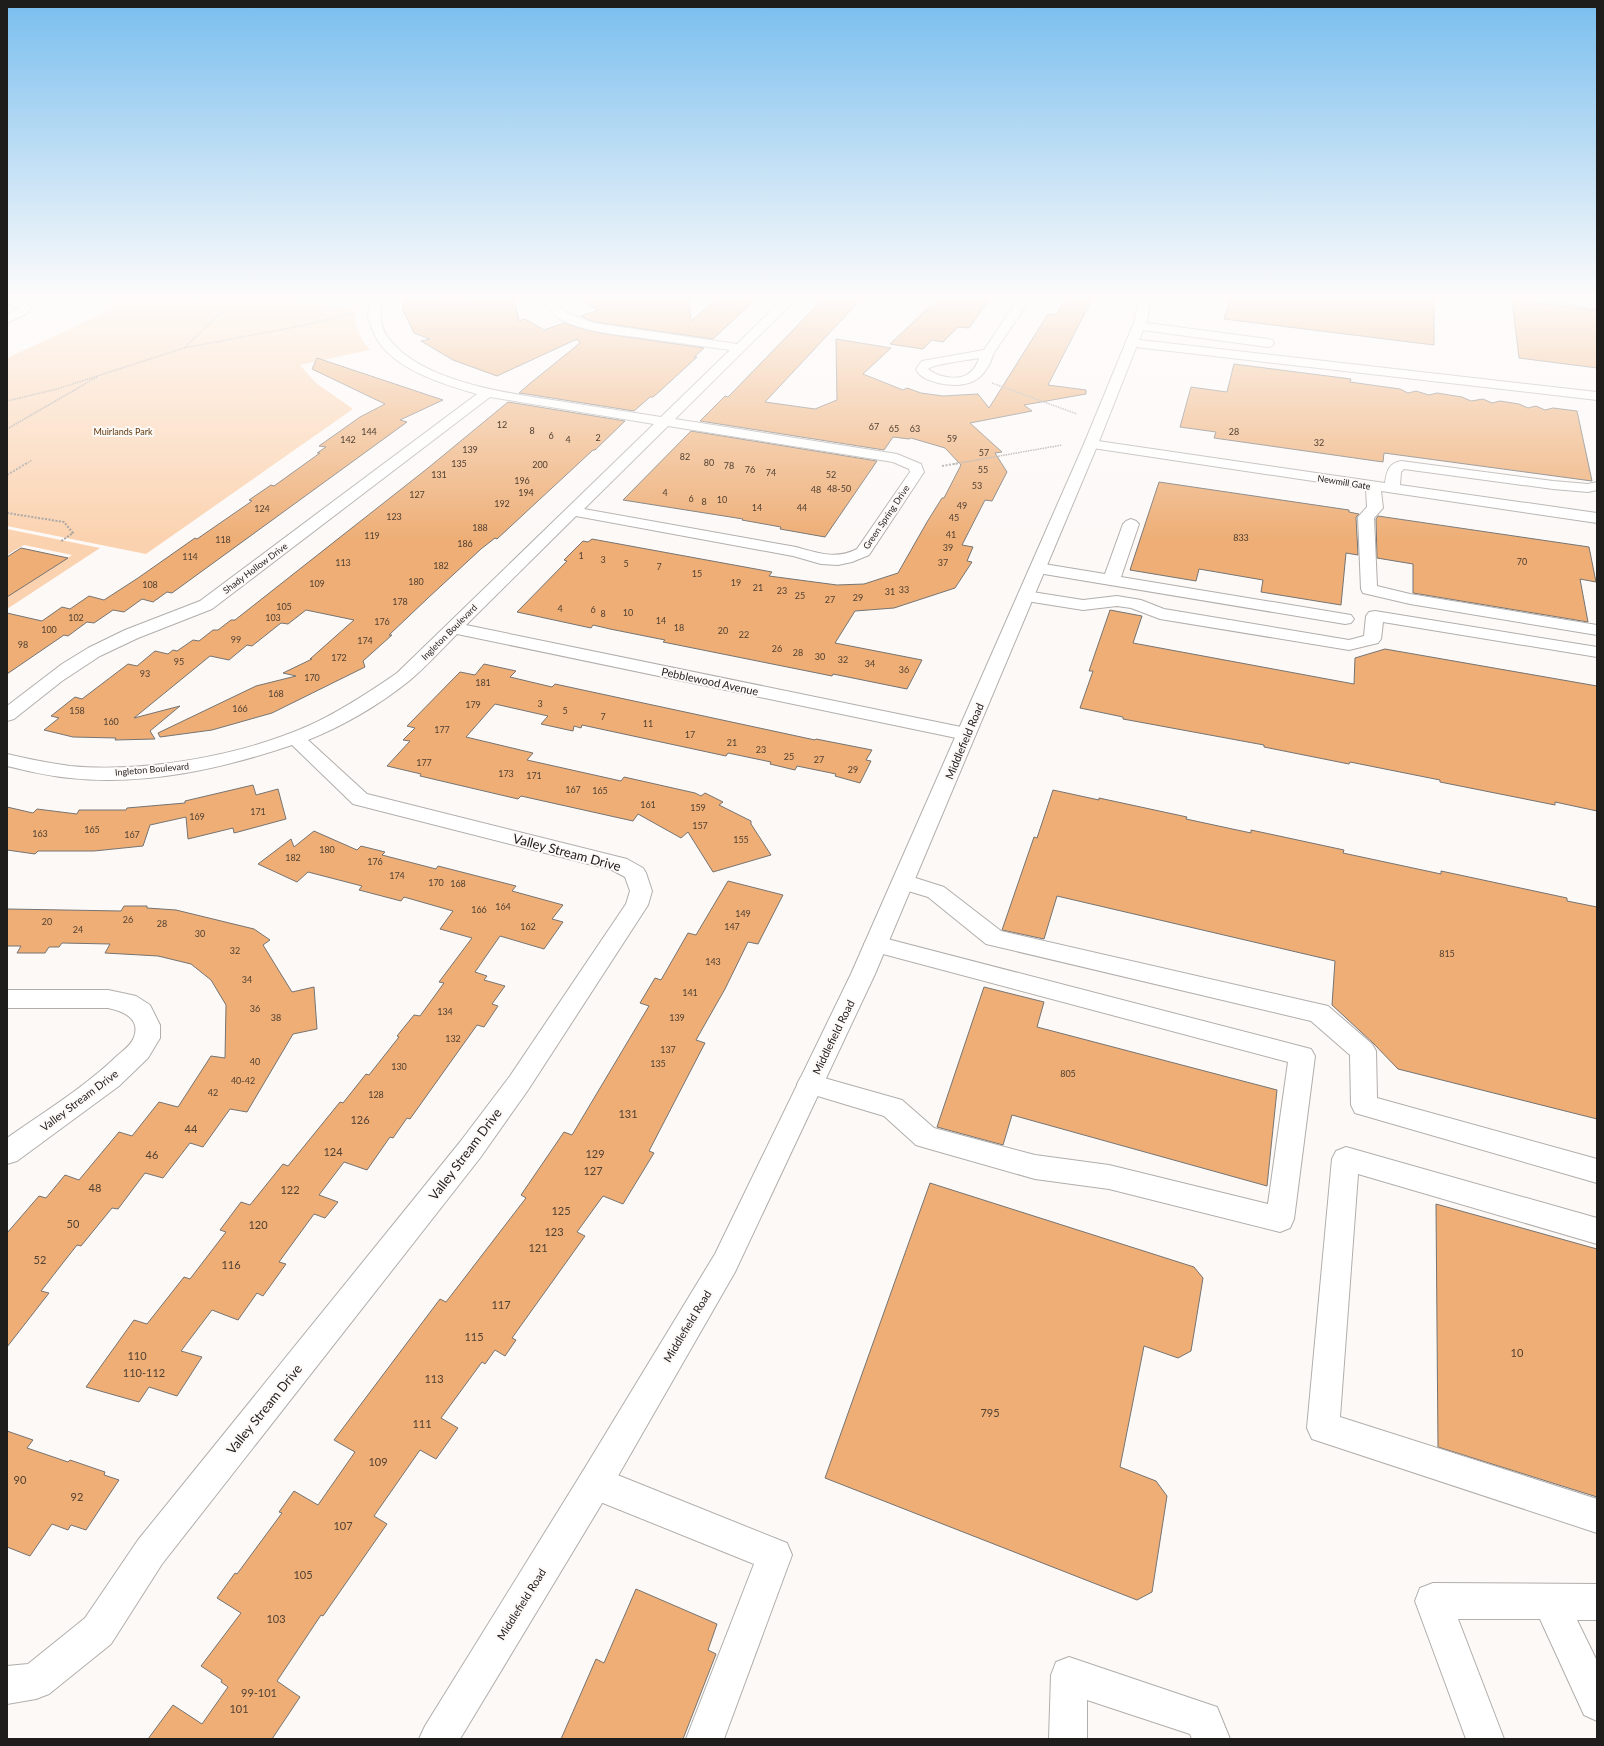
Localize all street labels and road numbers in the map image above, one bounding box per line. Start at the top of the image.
street label: Newmill Gate [1317,472,1372,492]
street label: Green Spring Drive [860,483,912,551]
street label: Shady Hollow Drive [221,540,290,596]
street label: Ingleton Boulevard [419,602,479,662]
street label: Pebblewood Avenue [660,664,760,698]
street label: Middlefield Road [942,701,986,781]
street label: Ingleton Boulevard [114,760,190,778]
street label: Valley Stream Drive [511,830,623,874]
street label: Middlefield Road [809,998,857,1076]
street label: Valley Stream Drive [38,1066,121,1133]
street label: Valley Stream Drive [425,1105,505,1203]
street label: Middlefield Road [660,1288,714,1364]
street label: Valley Stream Drive [223,1361,305,1457]
street label: Middlefield Road [494,1566,548,1642]

